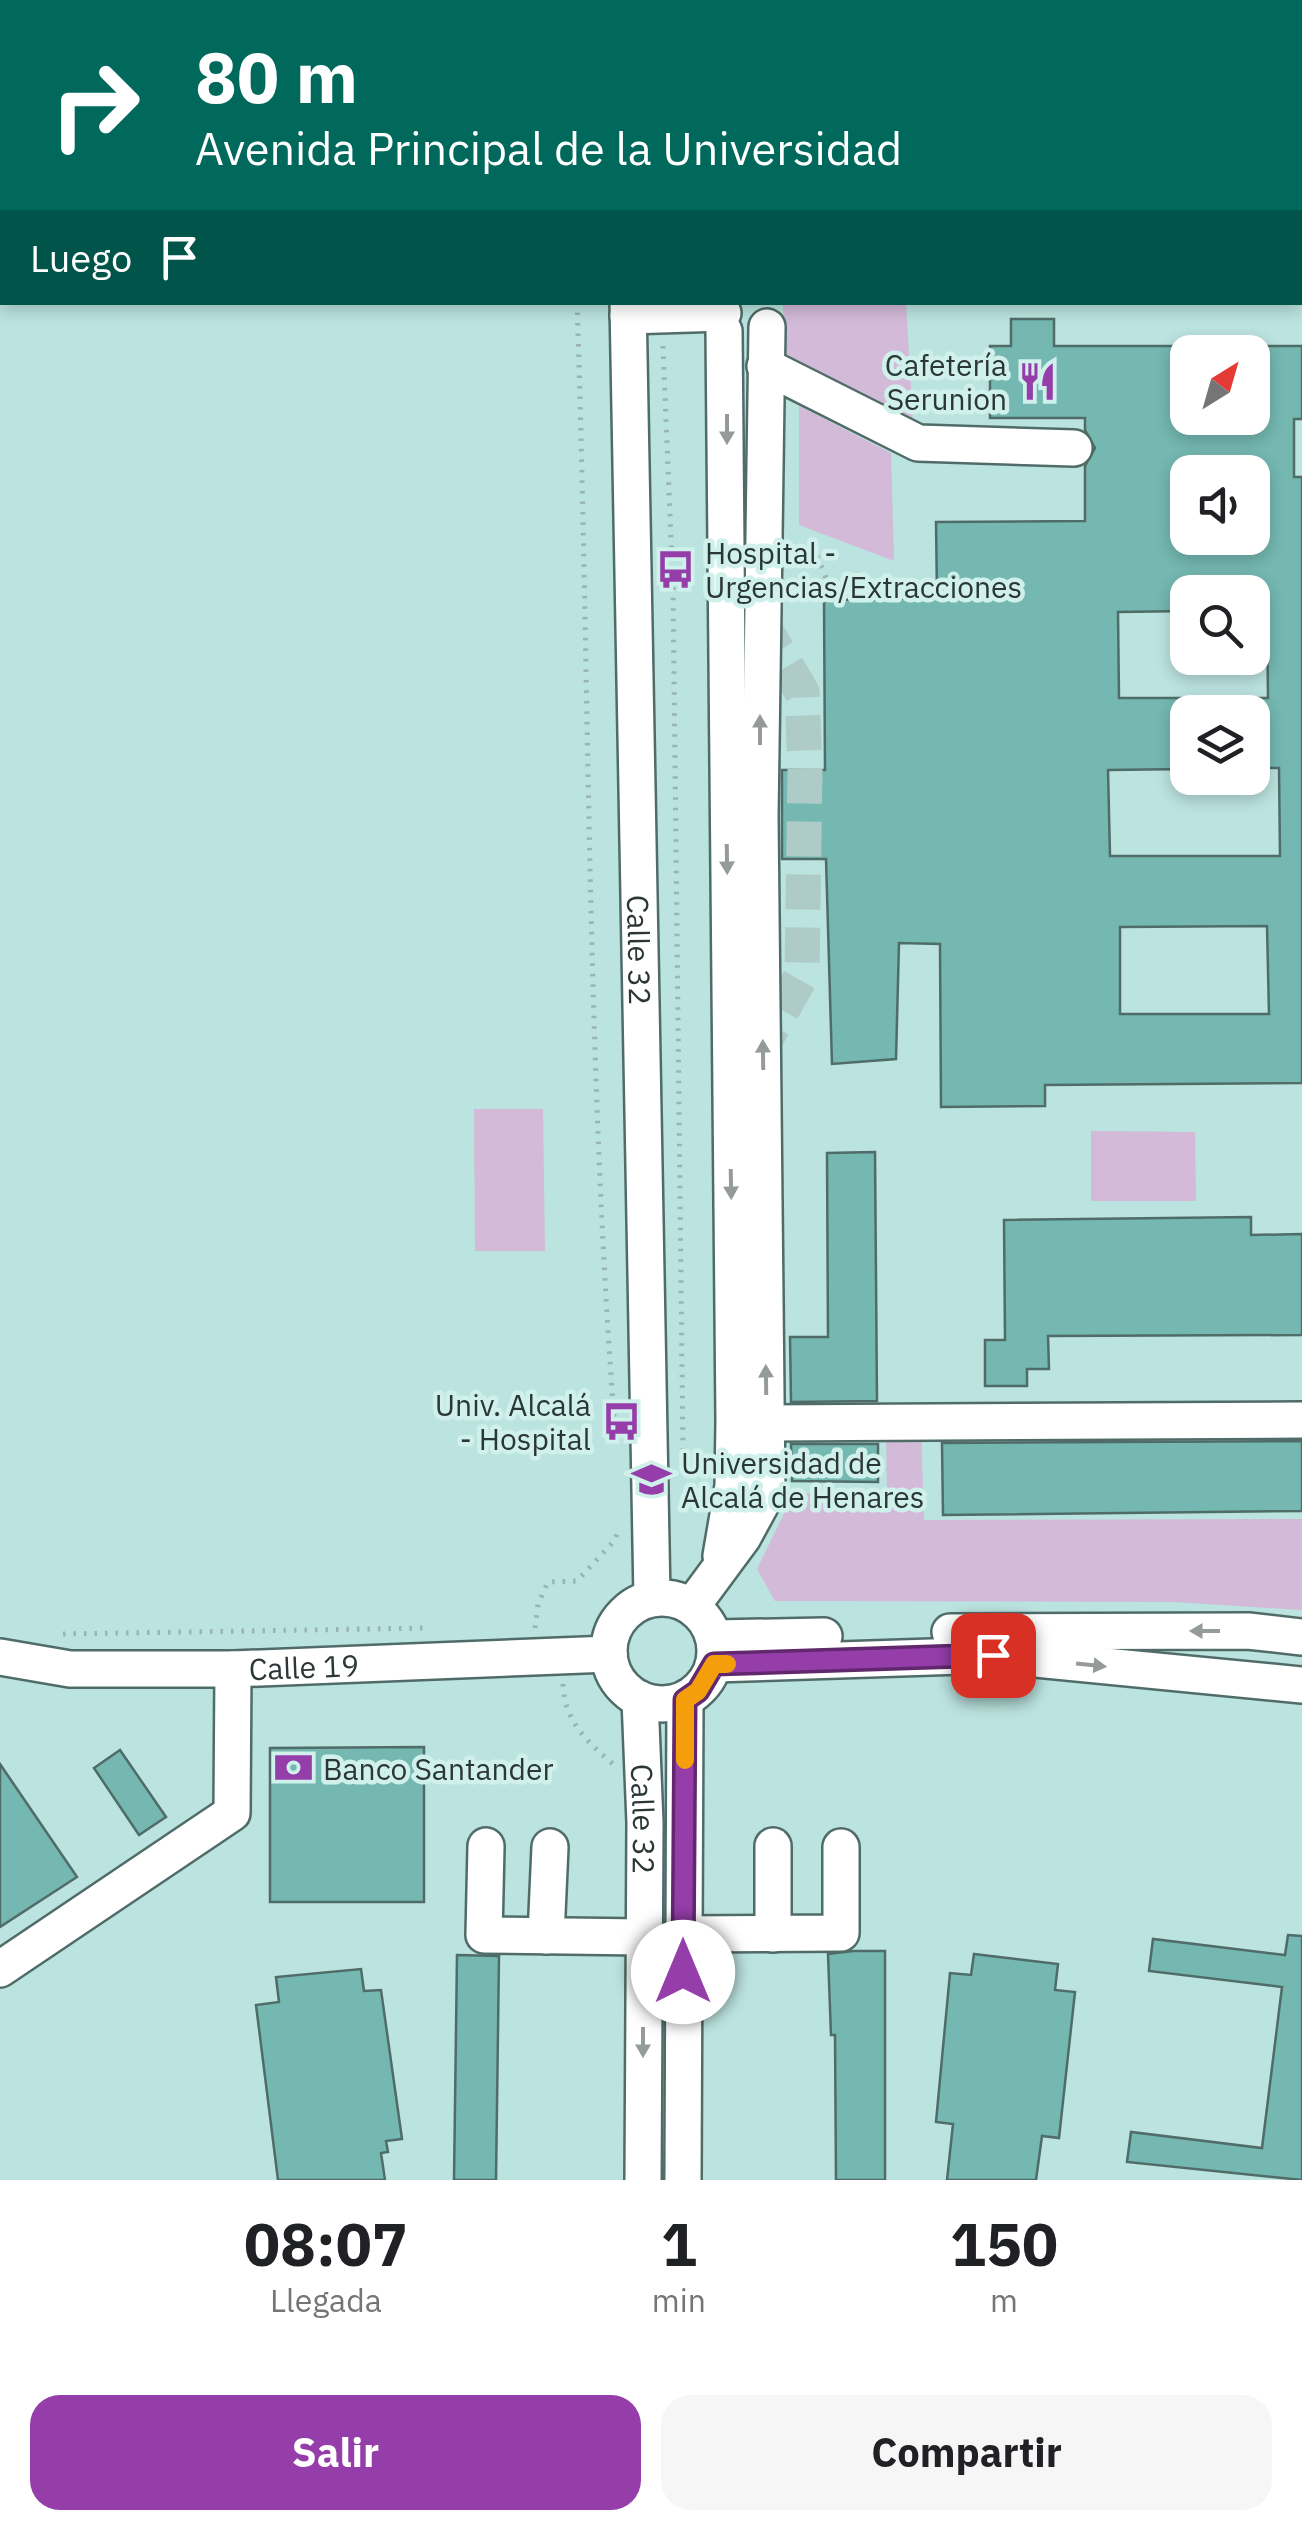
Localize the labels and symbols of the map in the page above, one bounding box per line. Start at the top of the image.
north arrow [1170,335,1270,435]
place label: Cafetería Serunion [885,345,1007,418]
restaurant icon: Cafetería Serunion [1016,360,1058,402]
one-way arrow [719,413,735,445]
place label: Hospital - Urgencias/Extracciones [705,533,1022,606]
bus stop icon: Hospital - Urgencias/Extracciones [654,548,696,590]
one-way arrow [752,713,768,745]
one-way arrow [720,843,736,875]
street label: Calle 32 [619,894,661,1005]
one-way arrow [755,1038,771,1070]
one-way arrow [723,1168,739,1200]
one-way arrow [758,1363,774,1395]
place label: Univ. Alcalá - Hospital [435,1385,591,1458]
bus stop icon: Univ. Alcalá - Hospital [600,1400,642,1442]
place label: Universidad de Alcalá de Henares [681,1443,924,1516]
school or university icon: Universidad de Alcalá de Henares [630,1458,672,1500]
pin [951,1613,1036,1698]
one-way arrow [1188,1623,1220,1639]
street label: Calle 19 [248,1644,360,1688]
one-way arrow [1076,1658,1108,1674]
bank icon: Banco Santander [272,1747,314,1789]
place label: Banco Santander [323,1749,553,1788]
street label: Calle 32 [623,1763,665,1874]
position arrow [631,1920,735,2024]
one-way arrow [635,2026,651,2058]

